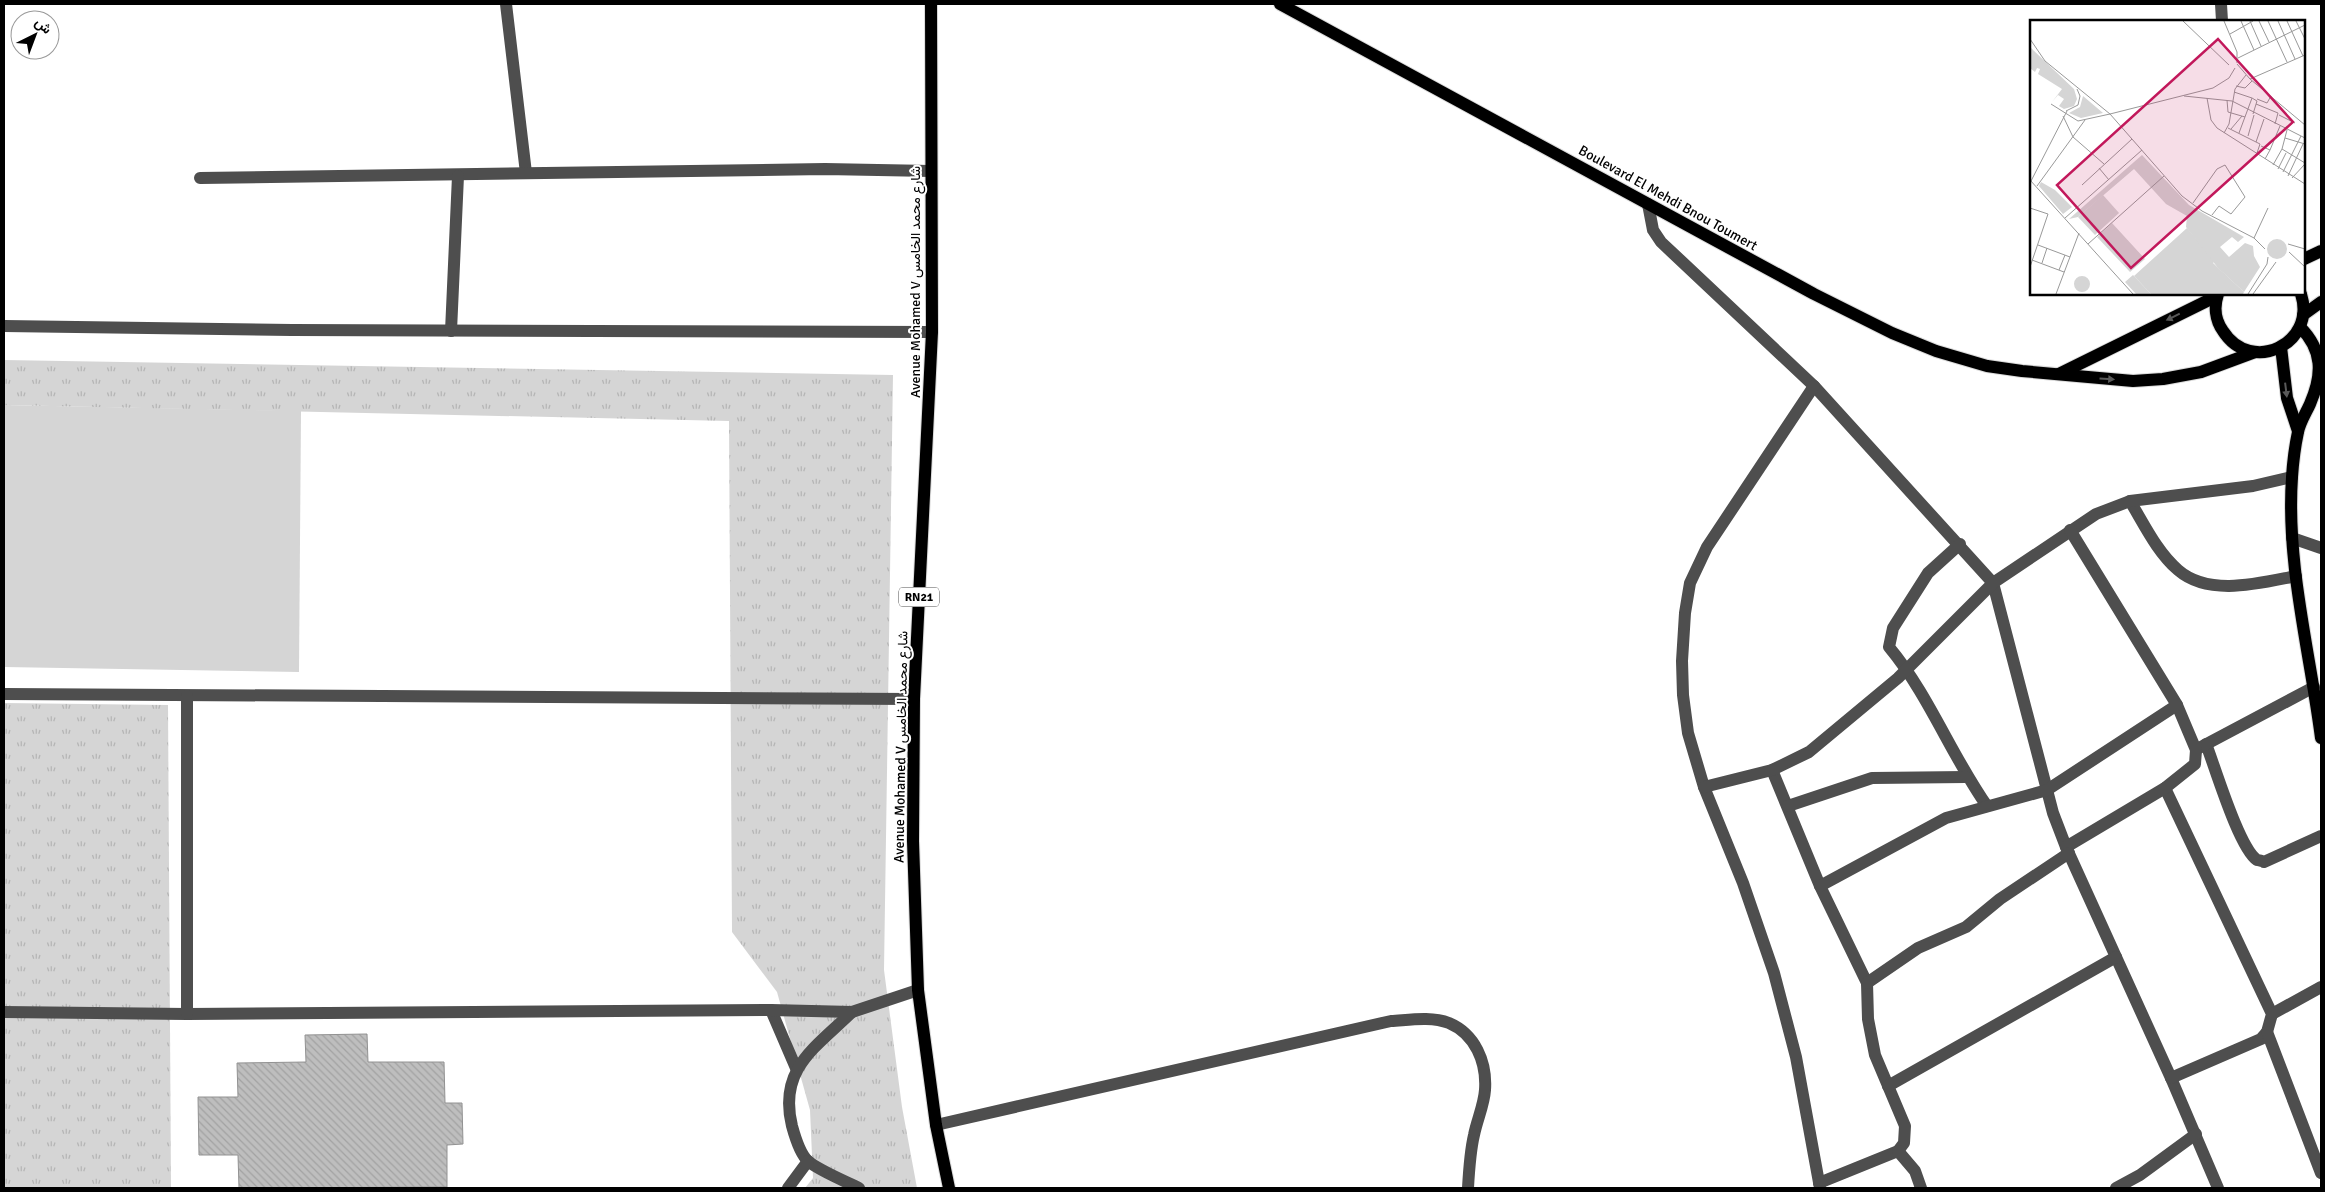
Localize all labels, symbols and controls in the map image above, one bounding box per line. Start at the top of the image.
north arrow [10,10,60,60]
text: ش [31,14,55,38]
inset map [2030,20,2305,295]
street label: Boulevard El Mehdi Bnou Toumert [1576,142,1760,254]
street label: Avenue Mohamed V شارع محمد الخامس [907,166,926,398]
one-way arrow [2166,313,2180,321]
one-way arrow [2099,375,2115,383]
one-way arrow [2282,382,2290,398]
road number: RN21 [899,588,939,606]
street label: Avenue Mohamed V شارع محمد الخامس [890,631,914,863]

